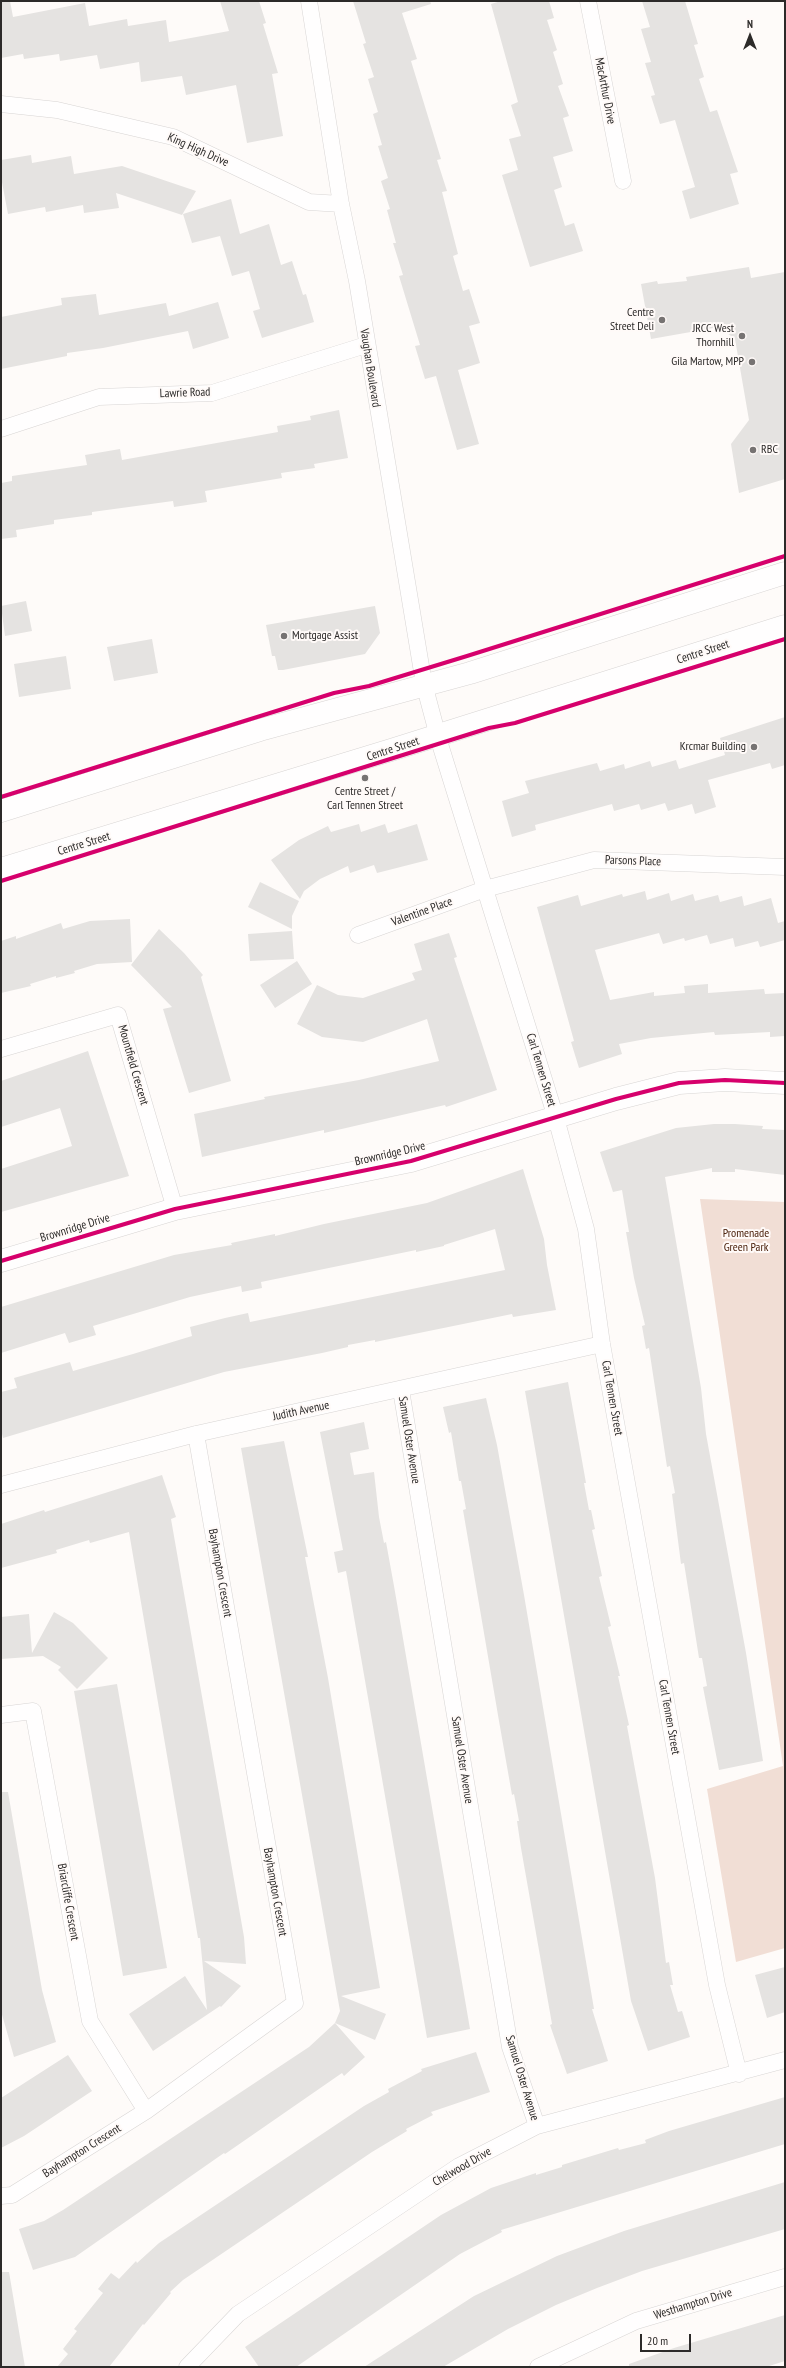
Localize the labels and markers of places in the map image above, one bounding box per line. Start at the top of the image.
place label: Centre Street Deli [610,306,654,334]
marker: Centre Street Deli [657,315,667,325]
place label: JRCC West Thornhill [692,322,734,350]
marker: JRCC West Thornhill [737,331,747,341]
place label: Gila Martow, MPP [671,355,744,369]
marker: Gila Martow, MPP [747,357,757,367]
place label: RBC [761,443,778,457]
marker: RBC [748,445,758,455]
place label: Mortgage Assist [292,629,358,643]
marker: Mortgage Assist [279,631,289,641]
place label: Krcmar Building [680,740,746,754]
marker: Krcmar Building [749,742,759,752]
marker: Centre Street / Carl Tennen Street [360,773,370,783]
place label: Centre Street / Carl Tennen Street [327,785,403,813]

